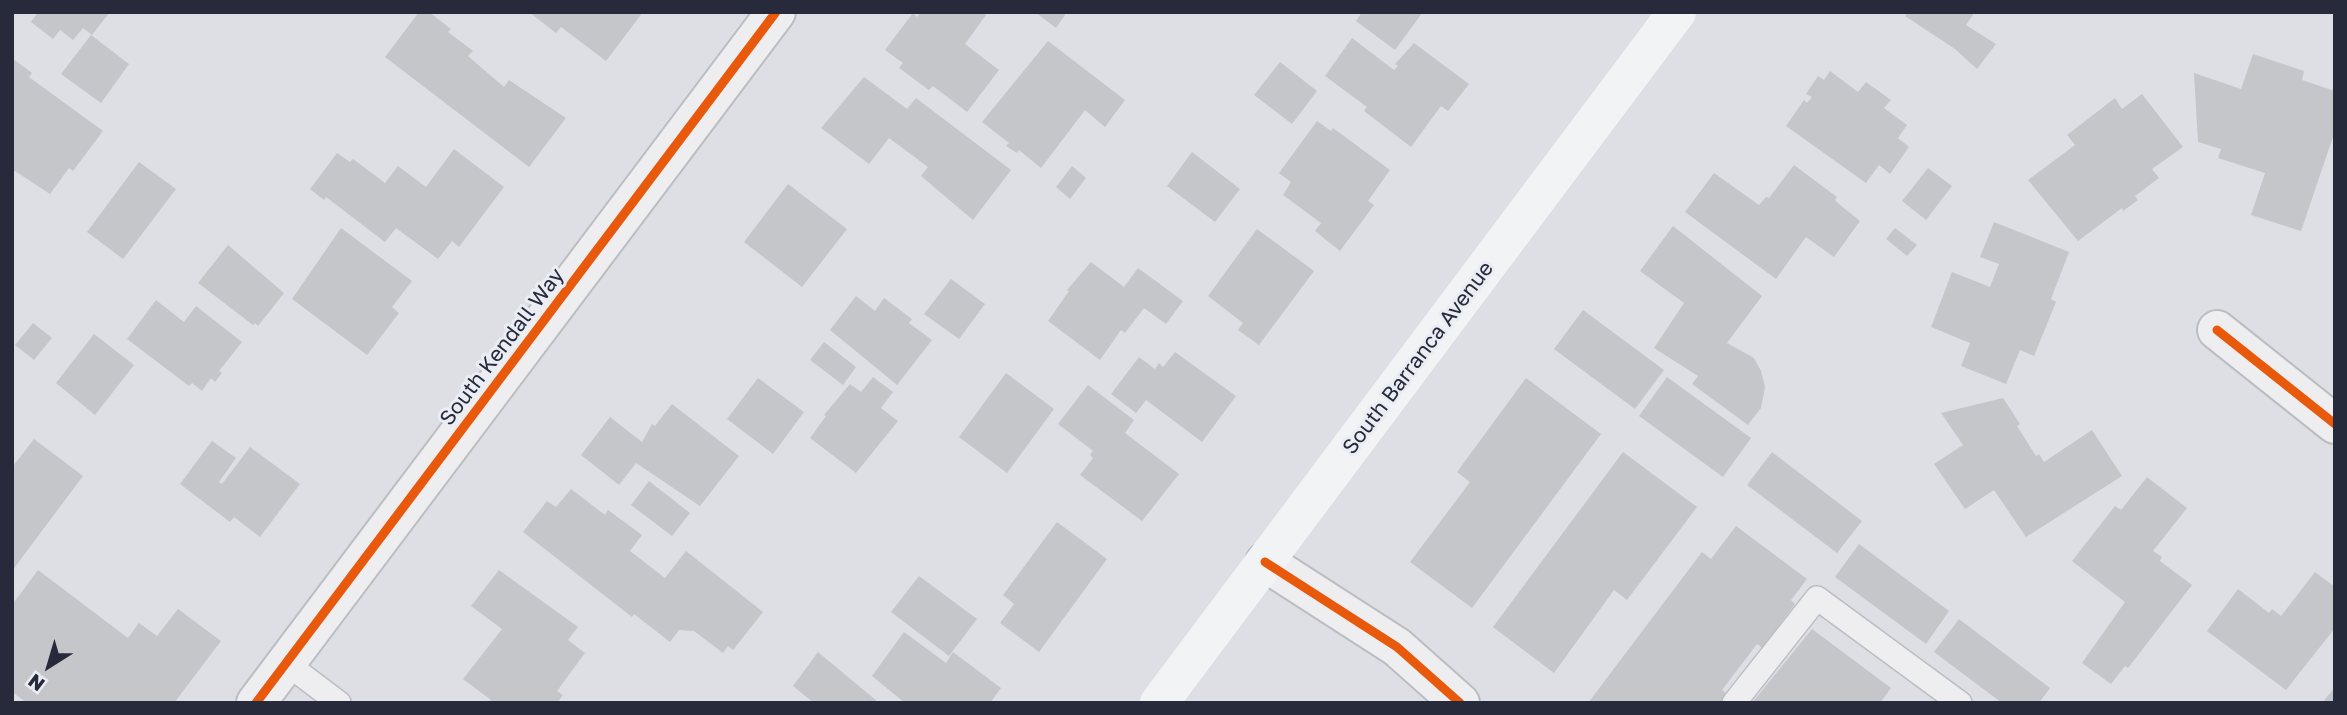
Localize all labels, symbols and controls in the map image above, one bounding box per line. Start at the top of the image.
street label: South Barranca Avenue [1337,257,1499,459]
street label: South Kendall Way [435,263,569,431]
north arrow [14,631,84,701]
text: N [23,670,49,697]

